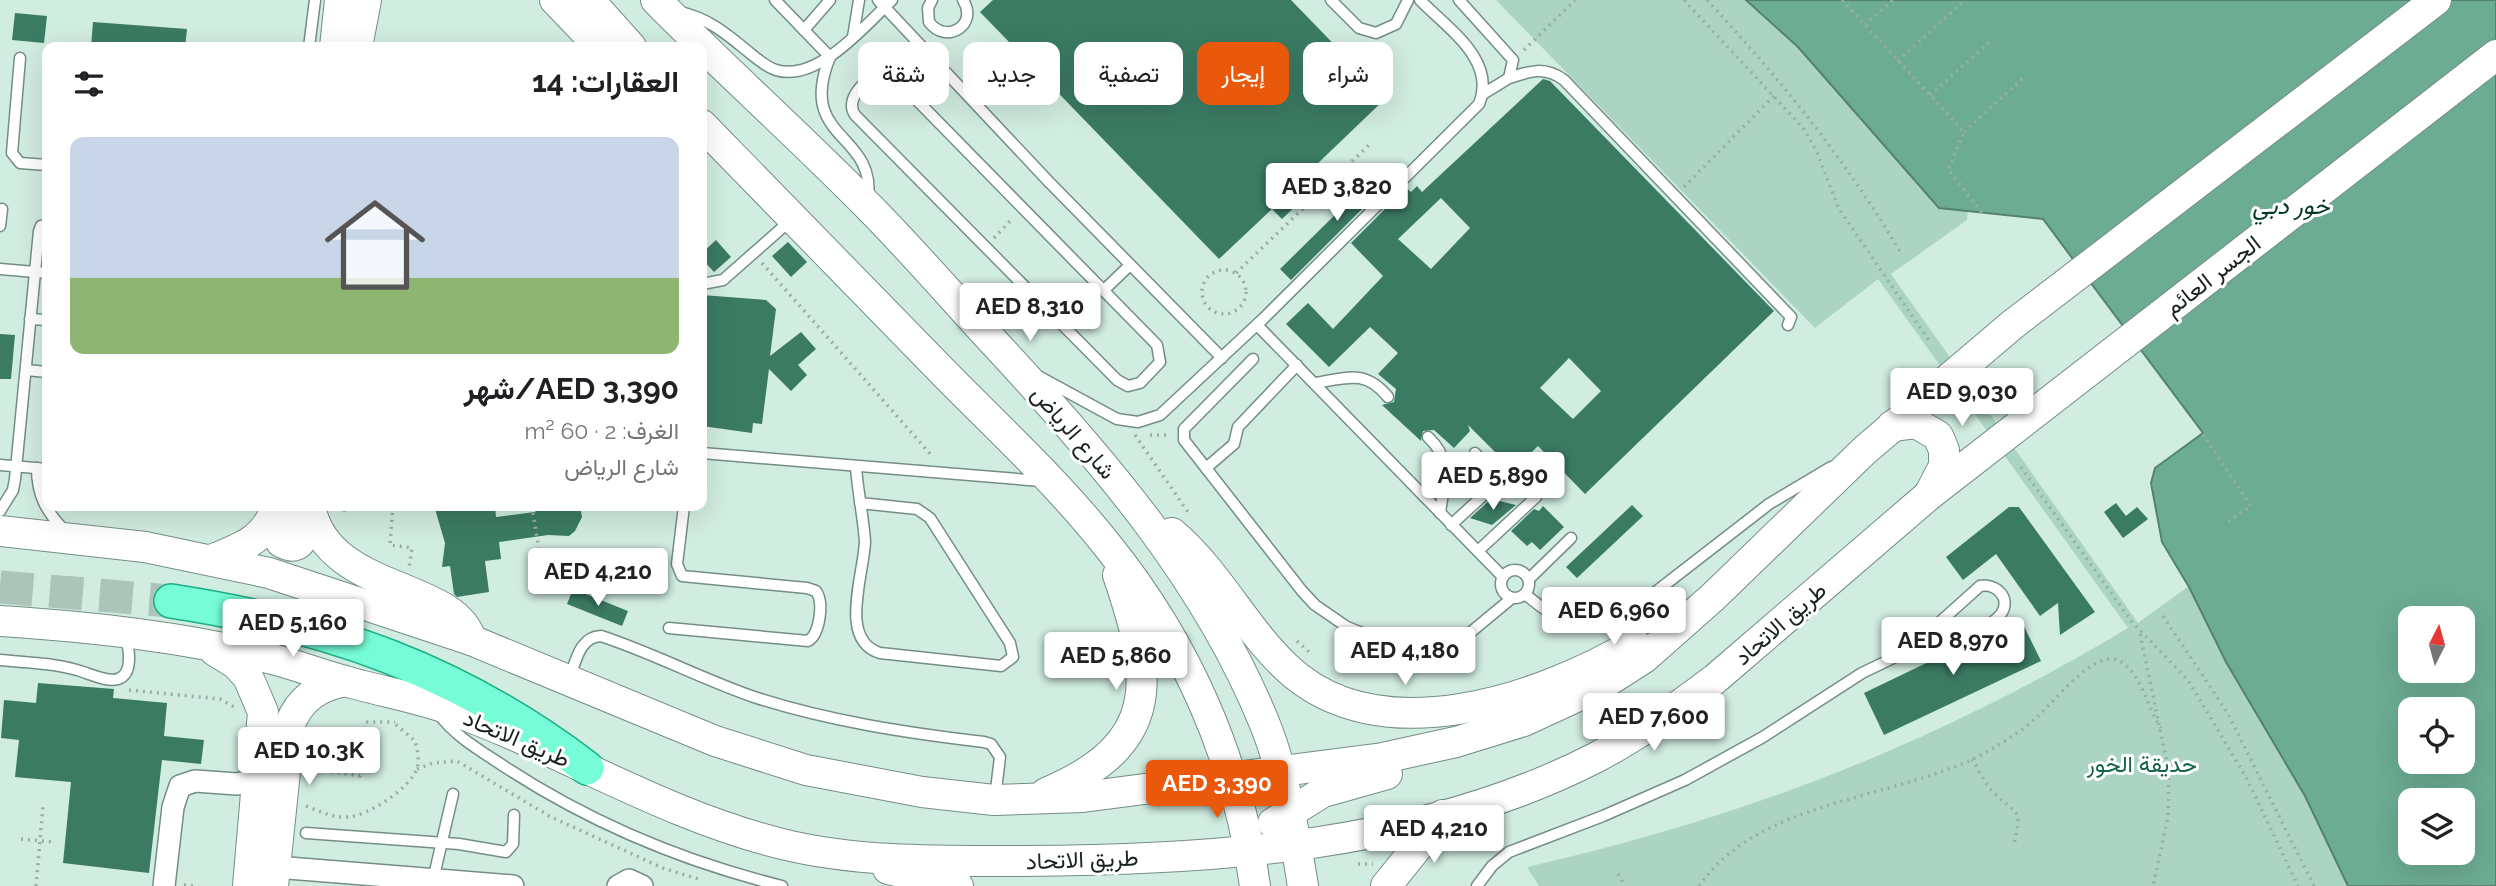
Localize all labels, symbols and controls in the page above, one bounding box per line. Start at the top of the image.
chip: شقة [858,42,949,105]
chip: جديد [963,42,1060,105]
chip: تصفية [1074,42,1183,105]
chip: إيجار [1197,42,1289,105]
chip: شراء [1303,42,1393,105]
text: العقارات: 14 [532,64,679,99]
icon: filters [70,65,108,103]
pin: AED 3,820 [1257,164,1417,223]
text: AED 3,820 [1282,172,1392,199]
icon: home [312,182,438,308]
water label: خور دبي [2252,191,2331,225]
street label: الجسر العائم [2159,229,2267,322]
pin: AED 8,310 [950,284,1110,343]
text: AED 8,310 [976,292,1084,319]
pin: AED 9,030 [1882,368,2042,428]
text: AED 3,390/شهر [464,371,679,406]
text: AED 9,030 [1906,377,2018,404]
street label: شارع الرياض [1024,380,1122,486]
text: الغرف: 2 · 60 m² [524,417,679,444]
pin: AED 5,890 [1413,452,1573,512]
text: شارع الرياض [564,453,679,480]
text: AED 5,890 [1438,461,1548,488]
pin: AED 4,210 [518,548,678,608]
text: AED 4,210 [544,557,652,584]
street label: طريق الاتحاد [1729,576,1833,672]
pin: AED 6,960 [1534,588,1694,647]
text: AED 6,960 [1558,596,1670,623]
pin: AED 5,160 [213,600,373,659]
north arrow [2398,606,2474,682]
map controls [2398,606,2475,865]
text: AED 5,160 [239,608,347,635]
pin: AED 8,970 [1873,618,2033,677]
text: AED 8,970 [1897,626,2009,653]
pin: AED 4,180 [1325,628,1485,687]
pin: AED 5,860 [1036,632,1196,692]
text: AED 4,180 [1350,636,1460,663]
text: AED 5,860 [1060,641,1172,668]
pin: AED 7,600 [1574,694,1734,753]
button: locate [2398,697,2475,774]
text: AED 7,600 [1599,702,1709,729]
street label: طريق الاتحاد [459,704,574,774]
pin: AED 10.3K [229,728,389,787]
text: AED 10.3K [254,736,364,763]
park label: حديقة الخور [2086,750,2197,779]
pin: AED 3,390 [1137,760,1297,820]
text: AED 3,390 [1162,769,1272,796]
button: layers [2398,788,2475,865]
pin: AED 4,210 [1354,806,1514,865]
text: AED 4,210 [1380,814,1488,841]
street label: طريق الاتحاد [1025,844,1139,876]

